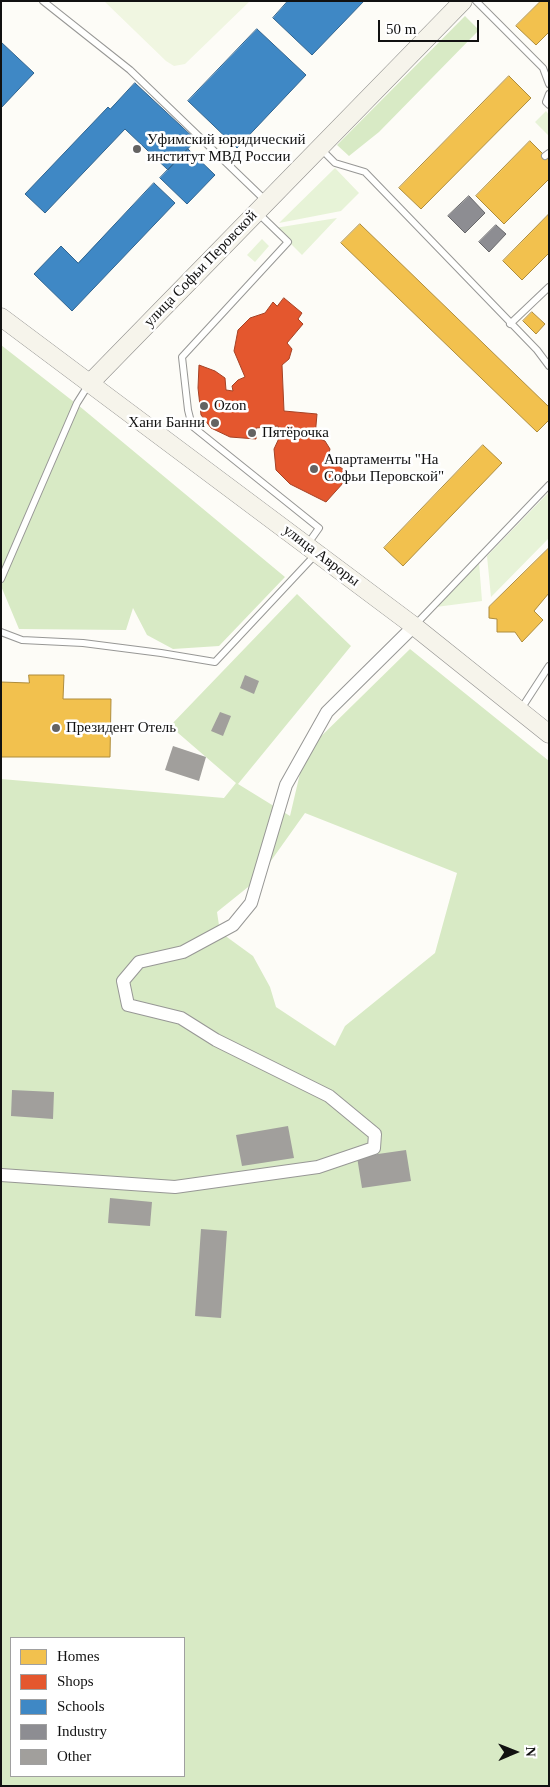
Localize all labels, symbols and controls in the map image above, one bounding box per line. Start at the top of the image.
scale bar [380,10,481,42]
text: 50 m [386,21,416,37]
place label: Уфимский юридический институт МВД России [147,131,306,166]
marker: Уфимский юридический институт МВД России [131,143,143,155]
street label: улица Софьи Перовской [141,207,261,331]
place label: Ozon [214,397,246,415]
marker: Ozon [198,400,210,412]
place label: Хани Банни [128,414,205,432]
marker: Хани Банни [209,417,221,429]
place label: Пятёрочка [262,424,329,442]
marker: Пятёрочка [246,427,258,439]
place label: Апартаменты "На Софьи Перовской" [324,451,444,486]
marker: Апартаменты "На Софьи Перовской" [308,463,320,475]
street label: улица Авроры [279,521,363,591]
place label: Президент Отель [66,719,176,737]
marker: Президент Отель [50,722,62,734]
legend [10,1637,185,1777]
text: Homes [57,1648,100,1664]
text: Shops [57,1673,94,1689]
text: Schools [57,1698,105,1714]
text: Industry [57,1723,107,1739]
north arrow [490,1727,540,1777]
text: N [523,1747,538,1757]
text: Other [57,1748,91,1764]

